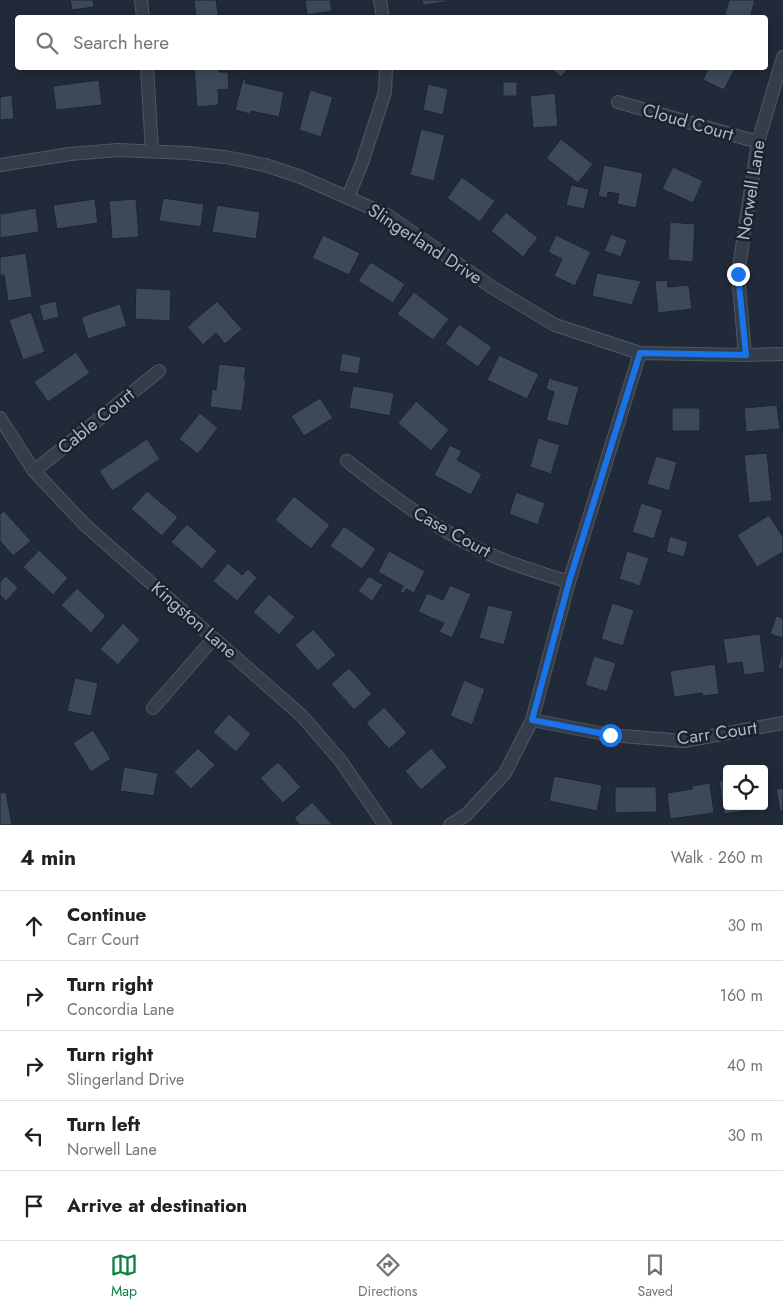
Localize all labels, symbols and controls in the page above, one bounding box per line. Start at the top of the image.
search box [15,15,768,70]
icon: search [33,29,61,57]
text: Search here [73,29,169,56]
street label: Cloud Court [639,97,737,148]
street label: Norwell Lane [730,138,772,242]
street label: Slingerland Drive [363,197,487,291]
route end [727,263,750,286]
street label: Cable Court [52,381,141,460]
street label: Case Court [409,500,496,564]
street label: Kingston Lane [145,575,243,665]
street label: Carr Court [675,714,760,751]
route start [599,724,622,747]
map controls [723,765,768,810]
button: locate [723,765,768,810]
text: 4 min [20,843,76,873]
text: Walk · 260 m [671,846,763,869]
text: Continue [67,901,146,928]
icon: ahead [20,912,48,940]
text: 30 m [727,914,763,937]
text: Carr Court [67,928,139,951]
text: Turn right [67,971,153,998]
icon: right [20,982,48,1010]
text: 160 m [720,984,763,1007]
text: Concordia Lane [67,998,174,1021]
text: Turn right [67,1041,153,1068]
icon: right [20,1052,48,1080]
text: 40 m [727,1054,763,1077]
text: Slingerland Drive [67,1068,184,1091]
text: Turn left [67,1111,140,1138]
icon: left [20,1122,48,1150]
text: 30 m [727,1124,763,1147]
text: Norwell Lane [67,1138,157,1161]
icon: arrive [20,1192,48,1220]
text: Arrive at destination [67,1192,247,1219]
tab: Map [110,1251,138,1301]
tab: Directions [358,1251,417,1301]
tab: Saved [637,1251,673,1301]

